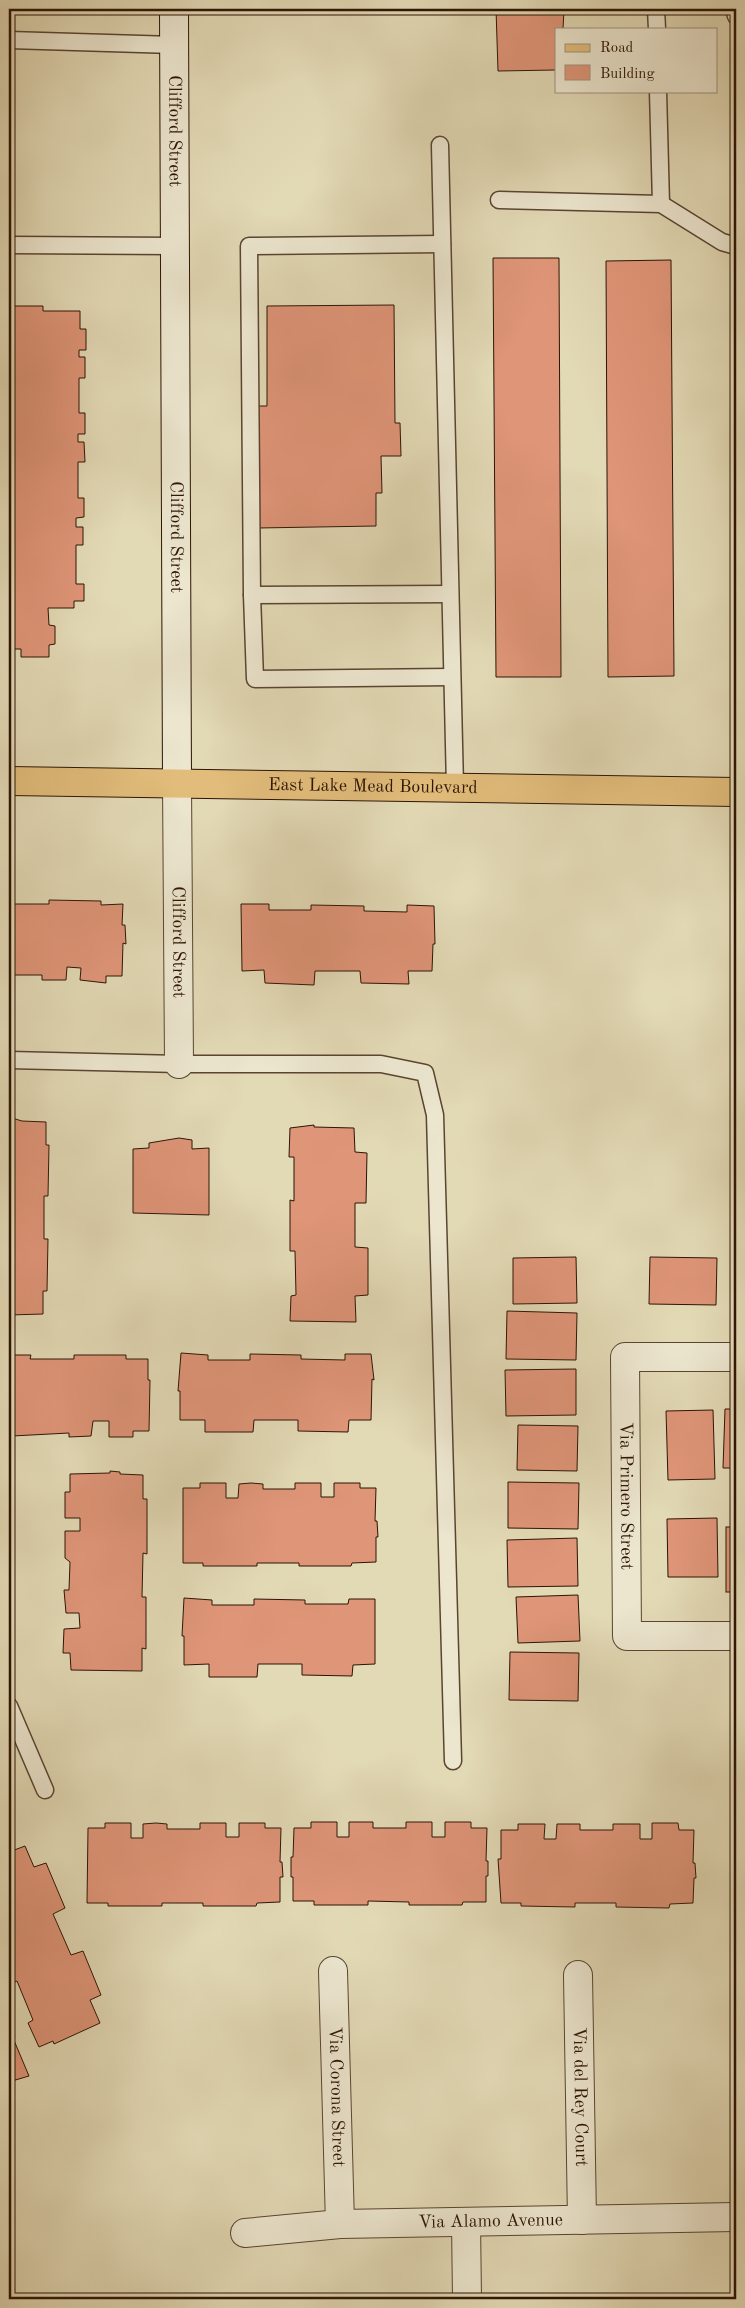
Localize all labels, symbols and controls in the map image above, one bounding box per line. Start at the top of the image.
legend [555,28,718,92]
text: Road [600,41,634,56]
text: Building [600,67,655,82]
street label: Clifford Street [165,75,184,187]
street label: Clifford Street [167,481,185,593]
street label: East Lake Mead Boulevard [268,776,478,797]
street label: Clifford Street [169,886,188,998]
street label: Via Primero Street [616,1422,636,1570]
street label: Via Corona Street [326,2026,347,2168]
street label: Via del Rey Court [570,2027,590,2167]
street label: Via Alamo Avenue [418,2211,563,2232]

